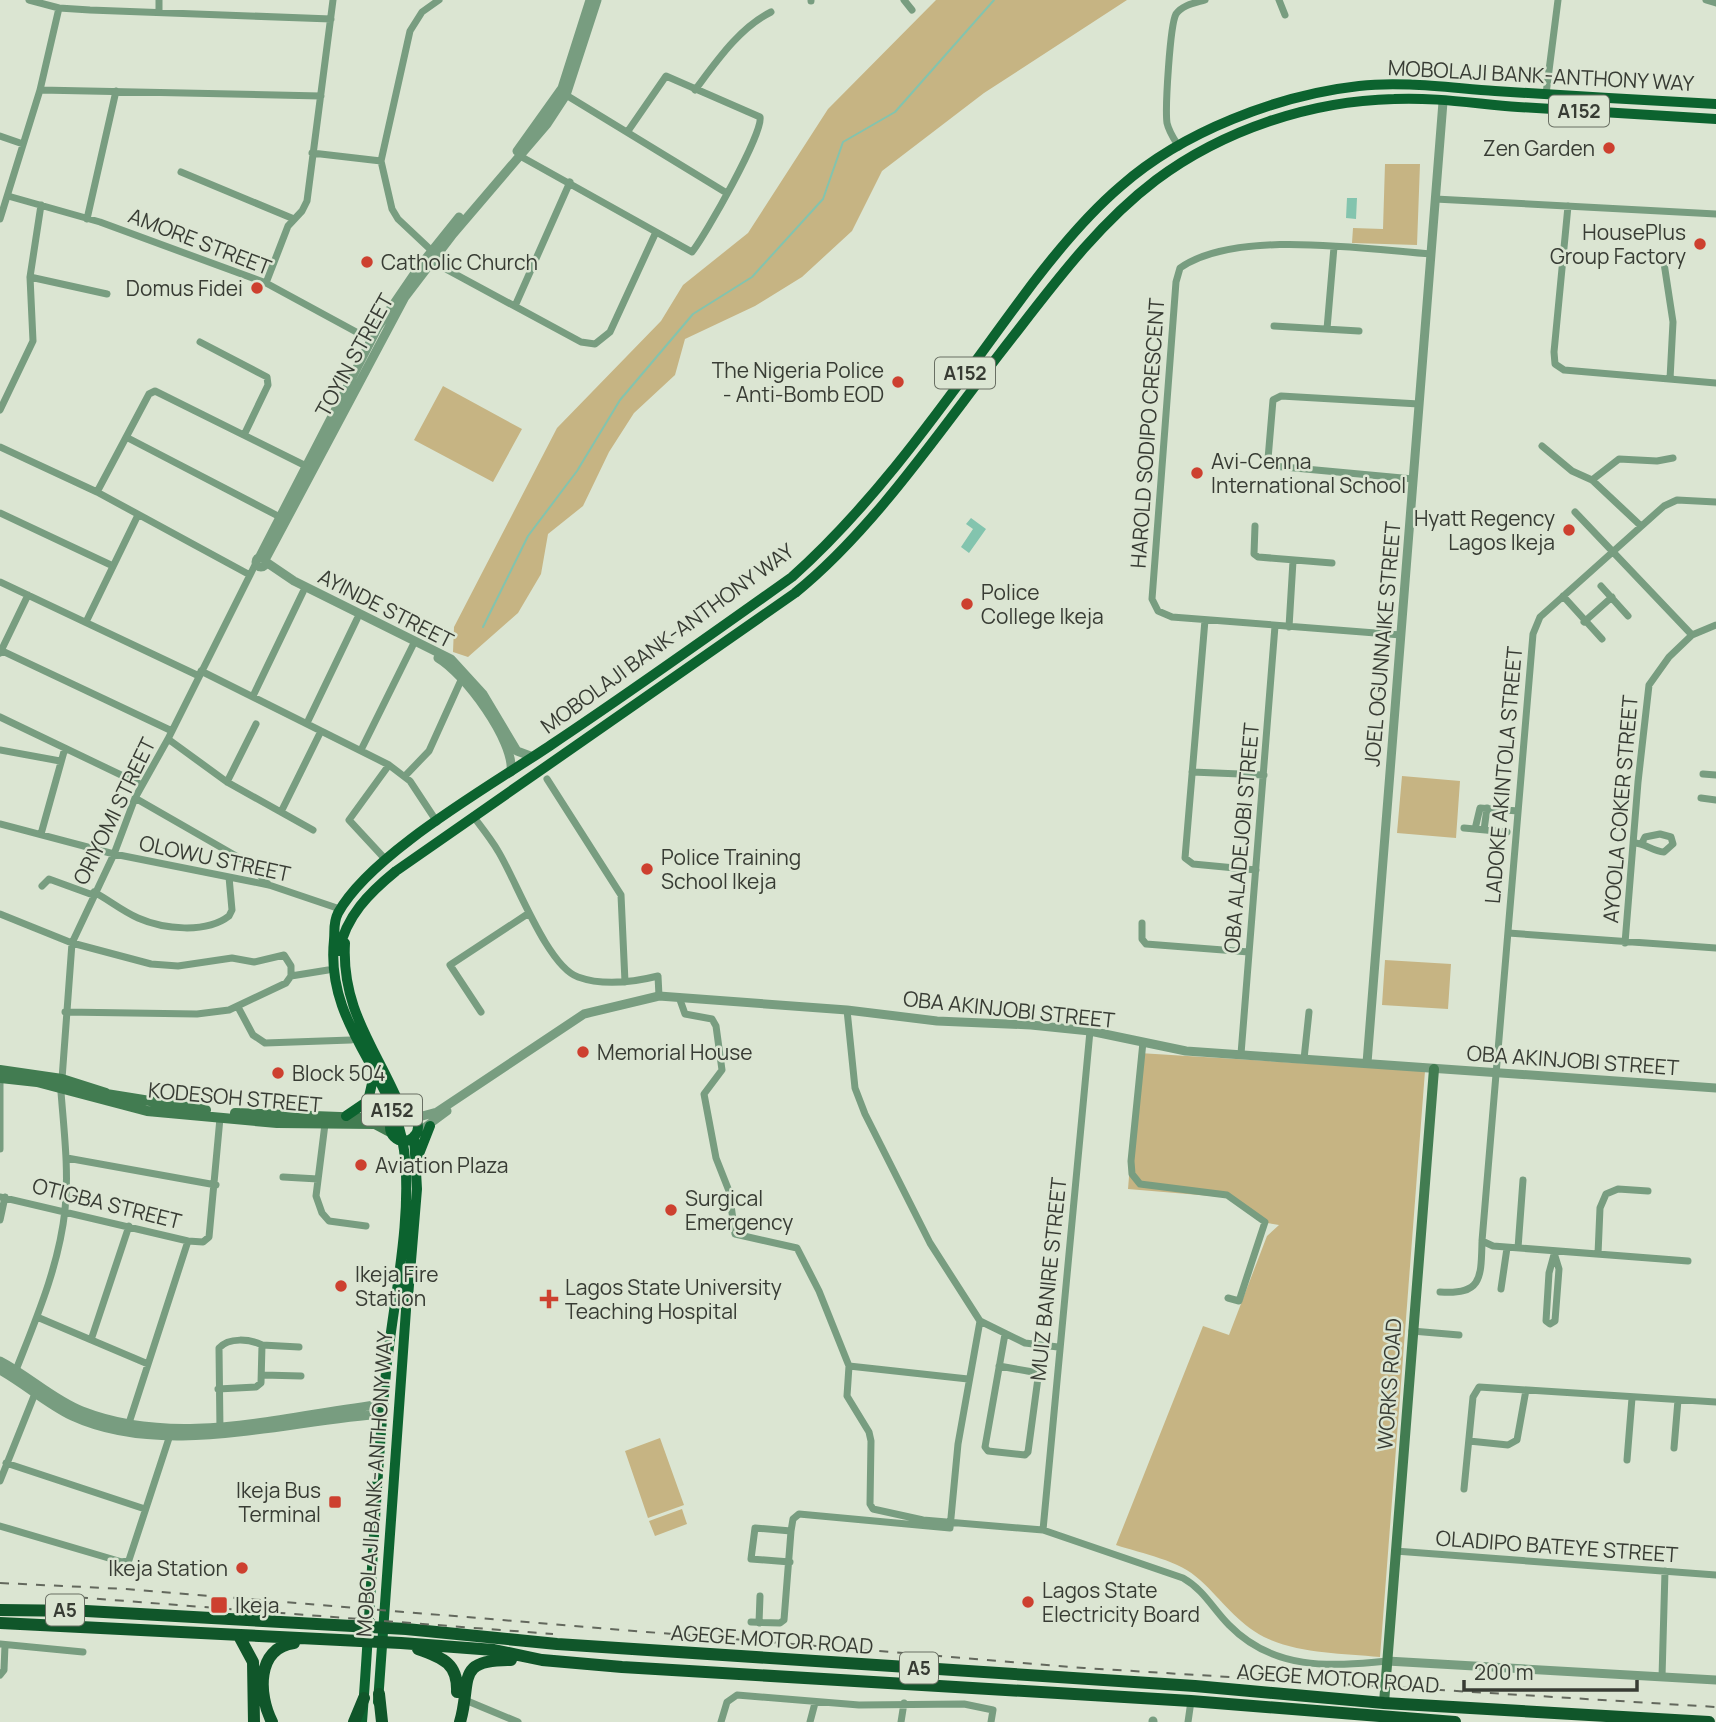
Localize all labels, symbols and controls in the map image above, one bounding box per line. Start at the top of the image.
street label: MOBOLAJI BANK-ANTHONY WAY [1387,53,1695,97]
road number: A152 [1549,96,1609,127]
place label: Zen Garden [1483,134,1595,162]
marker: Zen Garden [1601,140,1617,156]
street label: AMORE STREET [125,201,276,281]
place label: HousePlus Group Factory [1550,218,1686,270]
marker: HousePlus Group Factory [1692,236,1708,252]
place label: Catholic Church [381,248,538,276]
marker: Catholic Church [359,254,375,270]
place label: Domus Fidei [126,274,243,302]
marker: Domus Fidei [249,280,265,296]
street label: TOYIN STREET [309,288,400,422]
street label: HAROLD SODIPO CRESCENT [1124,296,1170,569]
place label: The Nigeria Police - Anti-Bomb EOD [712,356,884,408]
road number: A152 [935,358,995,388]
marker: The Nigeria Police - Anti-Bomb EOD [890,374,906,390]
place label: Avi-Cenna International School [1211,447,1406,499]
marker: Avi-Cenna International School [1189,465,1205,481]
place label: Hyatt Regency Lagos Ikeja [1414,504,1555,556]
street label: JOEL OGUNNAIKE STREET [1357,520,1407,768]
marker: Hyatt Regency Lagos Ikeja [1561,522,1577,538]
street label: MOBOLAJI BANK-ANTHONY WAY [535,536,800,739]
street label: AYINDE STREET [314,562,459,654]
place label: Police College Ikeja [981,578,1104,630]
marker: Police College Ikeja [959,596,975,612]
street label: LADOKE AKINTOLA STREET [1478,645,1528,905]
street label: AYOOLA COKER STREET [1596,693,1644,924]
street label: OBA ALADEJOBI STREET [1217,721,1265,954]
street label: ORIYOMI STREET [66,732,162,889]
street label: OLOWU STREET [137,828,294,888]
place label: Police Training School Ikeja [661,843,801,895]
marker: Police Training School Ikeja [639,861,655,877]
street label: OBA AKINJOBI STREET [902,984,1117,1034]
place label: Memorial House [597,1038,753,1066]
street label: OBA AKINJOBI STREET [1466,1039,1681,1081]
marker: Memorial House [575,1044,591,1060]
place label: Block 504 [292,1059,386,1087]
marker: Block 504 [270,1065,286,1081]
street label: KODESOH STREET [147,1075,324,1119]
road number: A152 [362,1094,422,1126]
place label: Aviation Plaza [375,1151,509,1179]
marker: Aviation Plaza [353,1157,369,1173]
street label: OTIGBA STREET [30,1171,185,1235]
street label: MUIZ BANIRE STREET [1023,1175,1073,1382]
place label: Surgical Emergency [685,1184,793,1236]
marker: Surgical Emergency [663,1202,679,1218]
place label: Ikeja Fire Station [355,1260,439,1312]
place label: Lagos State University Teaching Hospital [565,1273,782,1325]
marker: Ikeja Fire Station [333,1278,349,1294]
marker: Lagos State University Teaching Hospital [539,1289,559,1309]
street label: WORKS ROAD [1370,1317,1408,1451]
street label: MOBOLAJI BANK-ANTHONY WAY [349,1330,399,1638]
place label: Ikeja Bus Terminal [236,1476,321,1528]
marker: Ikeja Bus Terminal [327,1494,343,1510]
street label: OLADIPO BATEYE STREET [1435,1524,1680,1568]
place label: Ikeja Station [108,1554,228,1582]
marker: Ikeja Station [234,1560,250,1576]
place label: Lagos State Electricity Board [1042,1576,1200,1628]
place label: Ikeja [235,1591,279,1619]
road number: A5 [46,1594,84,1626]
marker: Lagos State Electricity Board [1020,1594,1036,1610]
marker: Ikeja [209,1595,229,1615]
street label: AGEGE MOTOR ROAD [670,1618,874,1660]
scale bar [1464,1648,1637,1692]
road number: A5 [900,1652,938,1684]
street label: AGEGE MOTOR ROAD [1236,1657,1440,1699]
text: 200 m [1474,1658,1534,1686]

